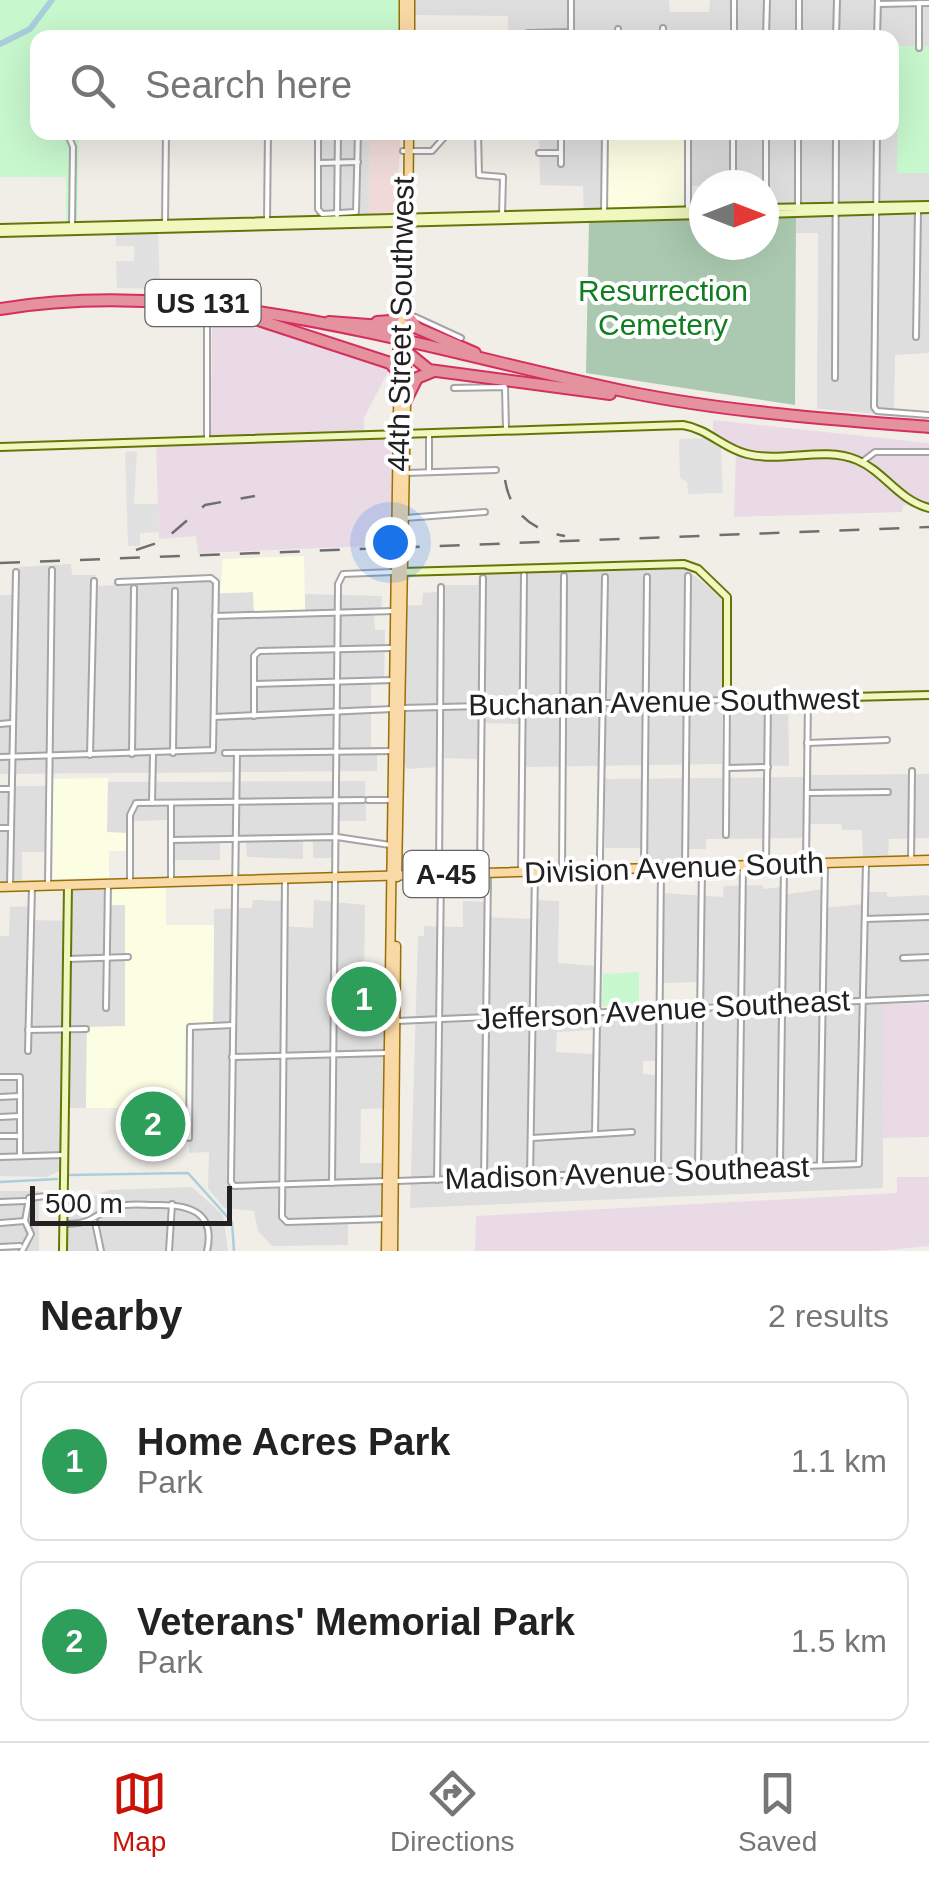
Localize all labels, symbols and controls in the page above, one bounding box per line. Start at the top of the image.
search box [30,30,899,140]
icon: search [65,58,120,113]
text: Search here [145,64,352,106]
north arrow [689,170,779,260]
street label: 44th Street Southwest [381,175,420,472]
park label: Resurrection Cemetery [578,274,748,341]
road number: US 131 [146,280,260,326]
your location [365,517,416,568]
street label: Buchanan Avenue Southwest [468,682,861,721]
street label: Division Avenue South [524,846,824,889]
road number: A-45 [404,851,488,897]
pin: 1 [332,962,396,1036]
street label: Jefferson Avenue Southeast [475,983,851,1036]
pin: 2 [120,1086,186,1162]
street label: Madison Avenue Southeast [444,1150,810,1195]
scale bar [30,1181,232,1226]
text: 500 m [45,1188,123,1219]
text: Nearby [40,1292,182,1339]
text: 2 results [768,1298,889,1334]
text: Home Acres Park [137,1421,450,1463]
text: 1 [66,1443,83,1479]
text: 1.1 km [791,1443,887,1479]
text: Park [137,1464,203,1500]
text: Veterans' Memorial Park [137,1601,575,1643]
text: 2 [66,1623,83,1659]
text: 1.5 km [791,1623,887,1659]
text: Park [137,1644,203,1680]
tab: Map [112,1766,167,1858]
tab: Directions [390,1766,515,1858]
tab: Saved [738,1766,817,1858]

